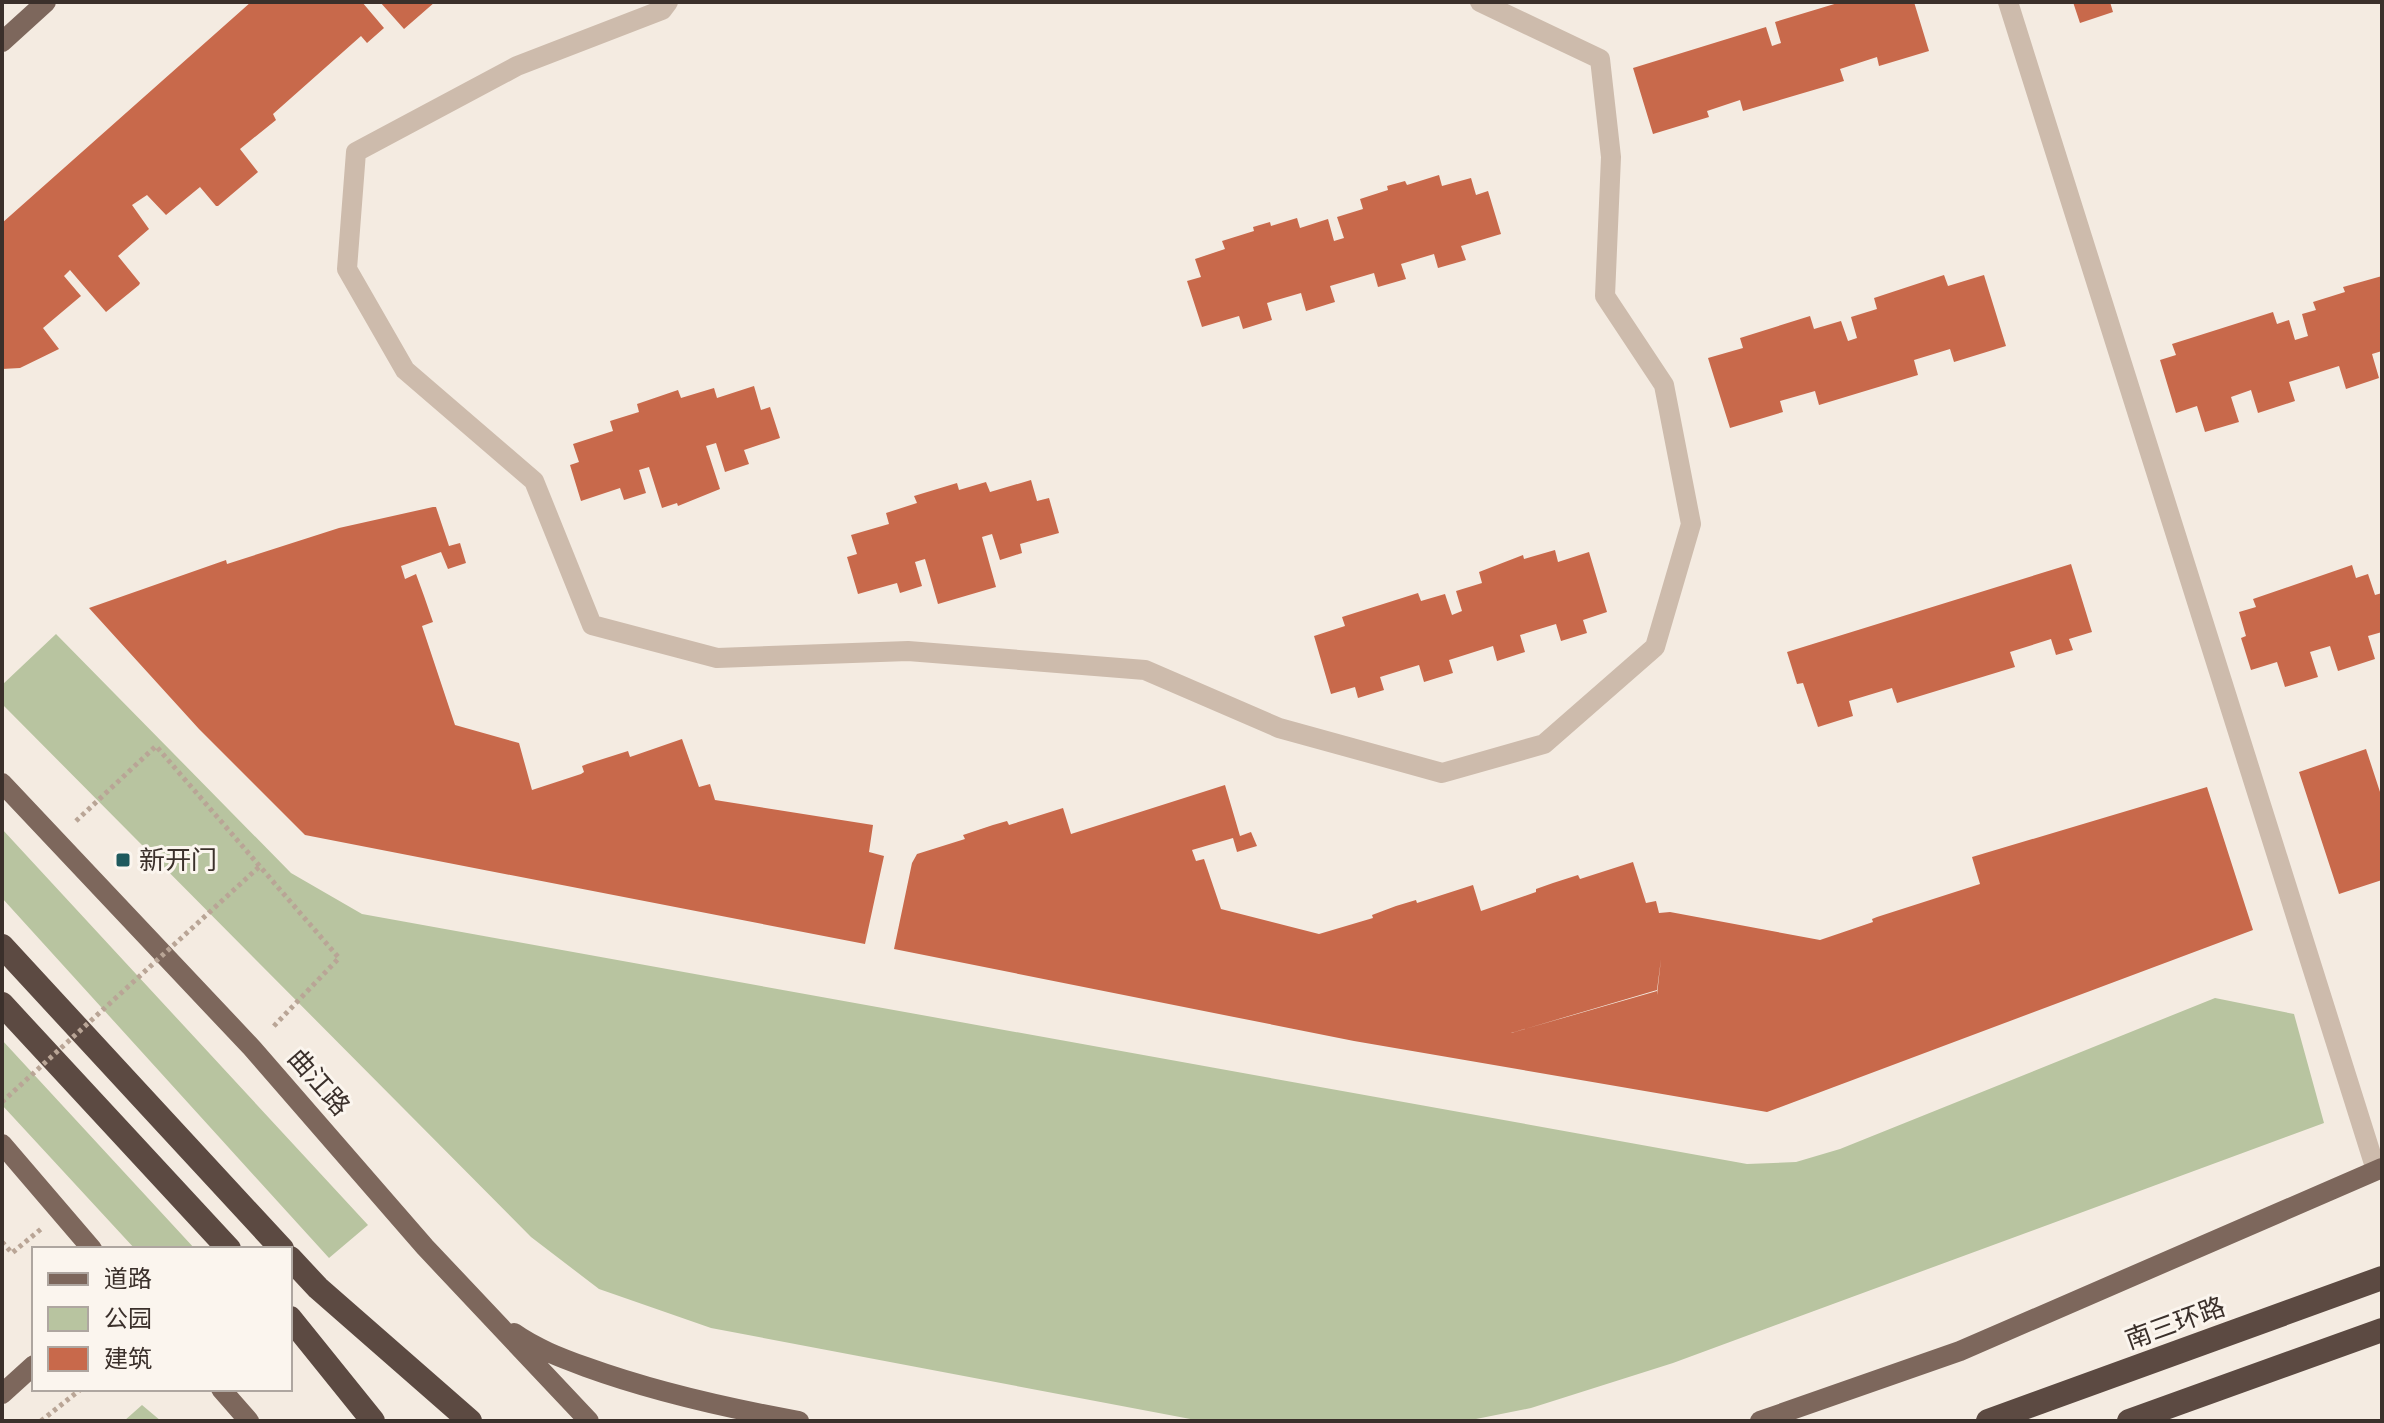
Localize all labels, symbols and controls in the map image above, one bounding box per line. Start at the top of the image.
place label: 新开门 [139,843,217,877]
marker: 新开门 [114,851,132,869]
street label: 曲江路 [281,1041,357,1123]
legend [32,1247,292,1391]
text: 道路 [104,1263,152,1294]
street label: 南三环路 [2120,1289,2230,1357]
text: 公园 [104,1303,152,1334]
text: 建筑 [104,1343,152,1374]

